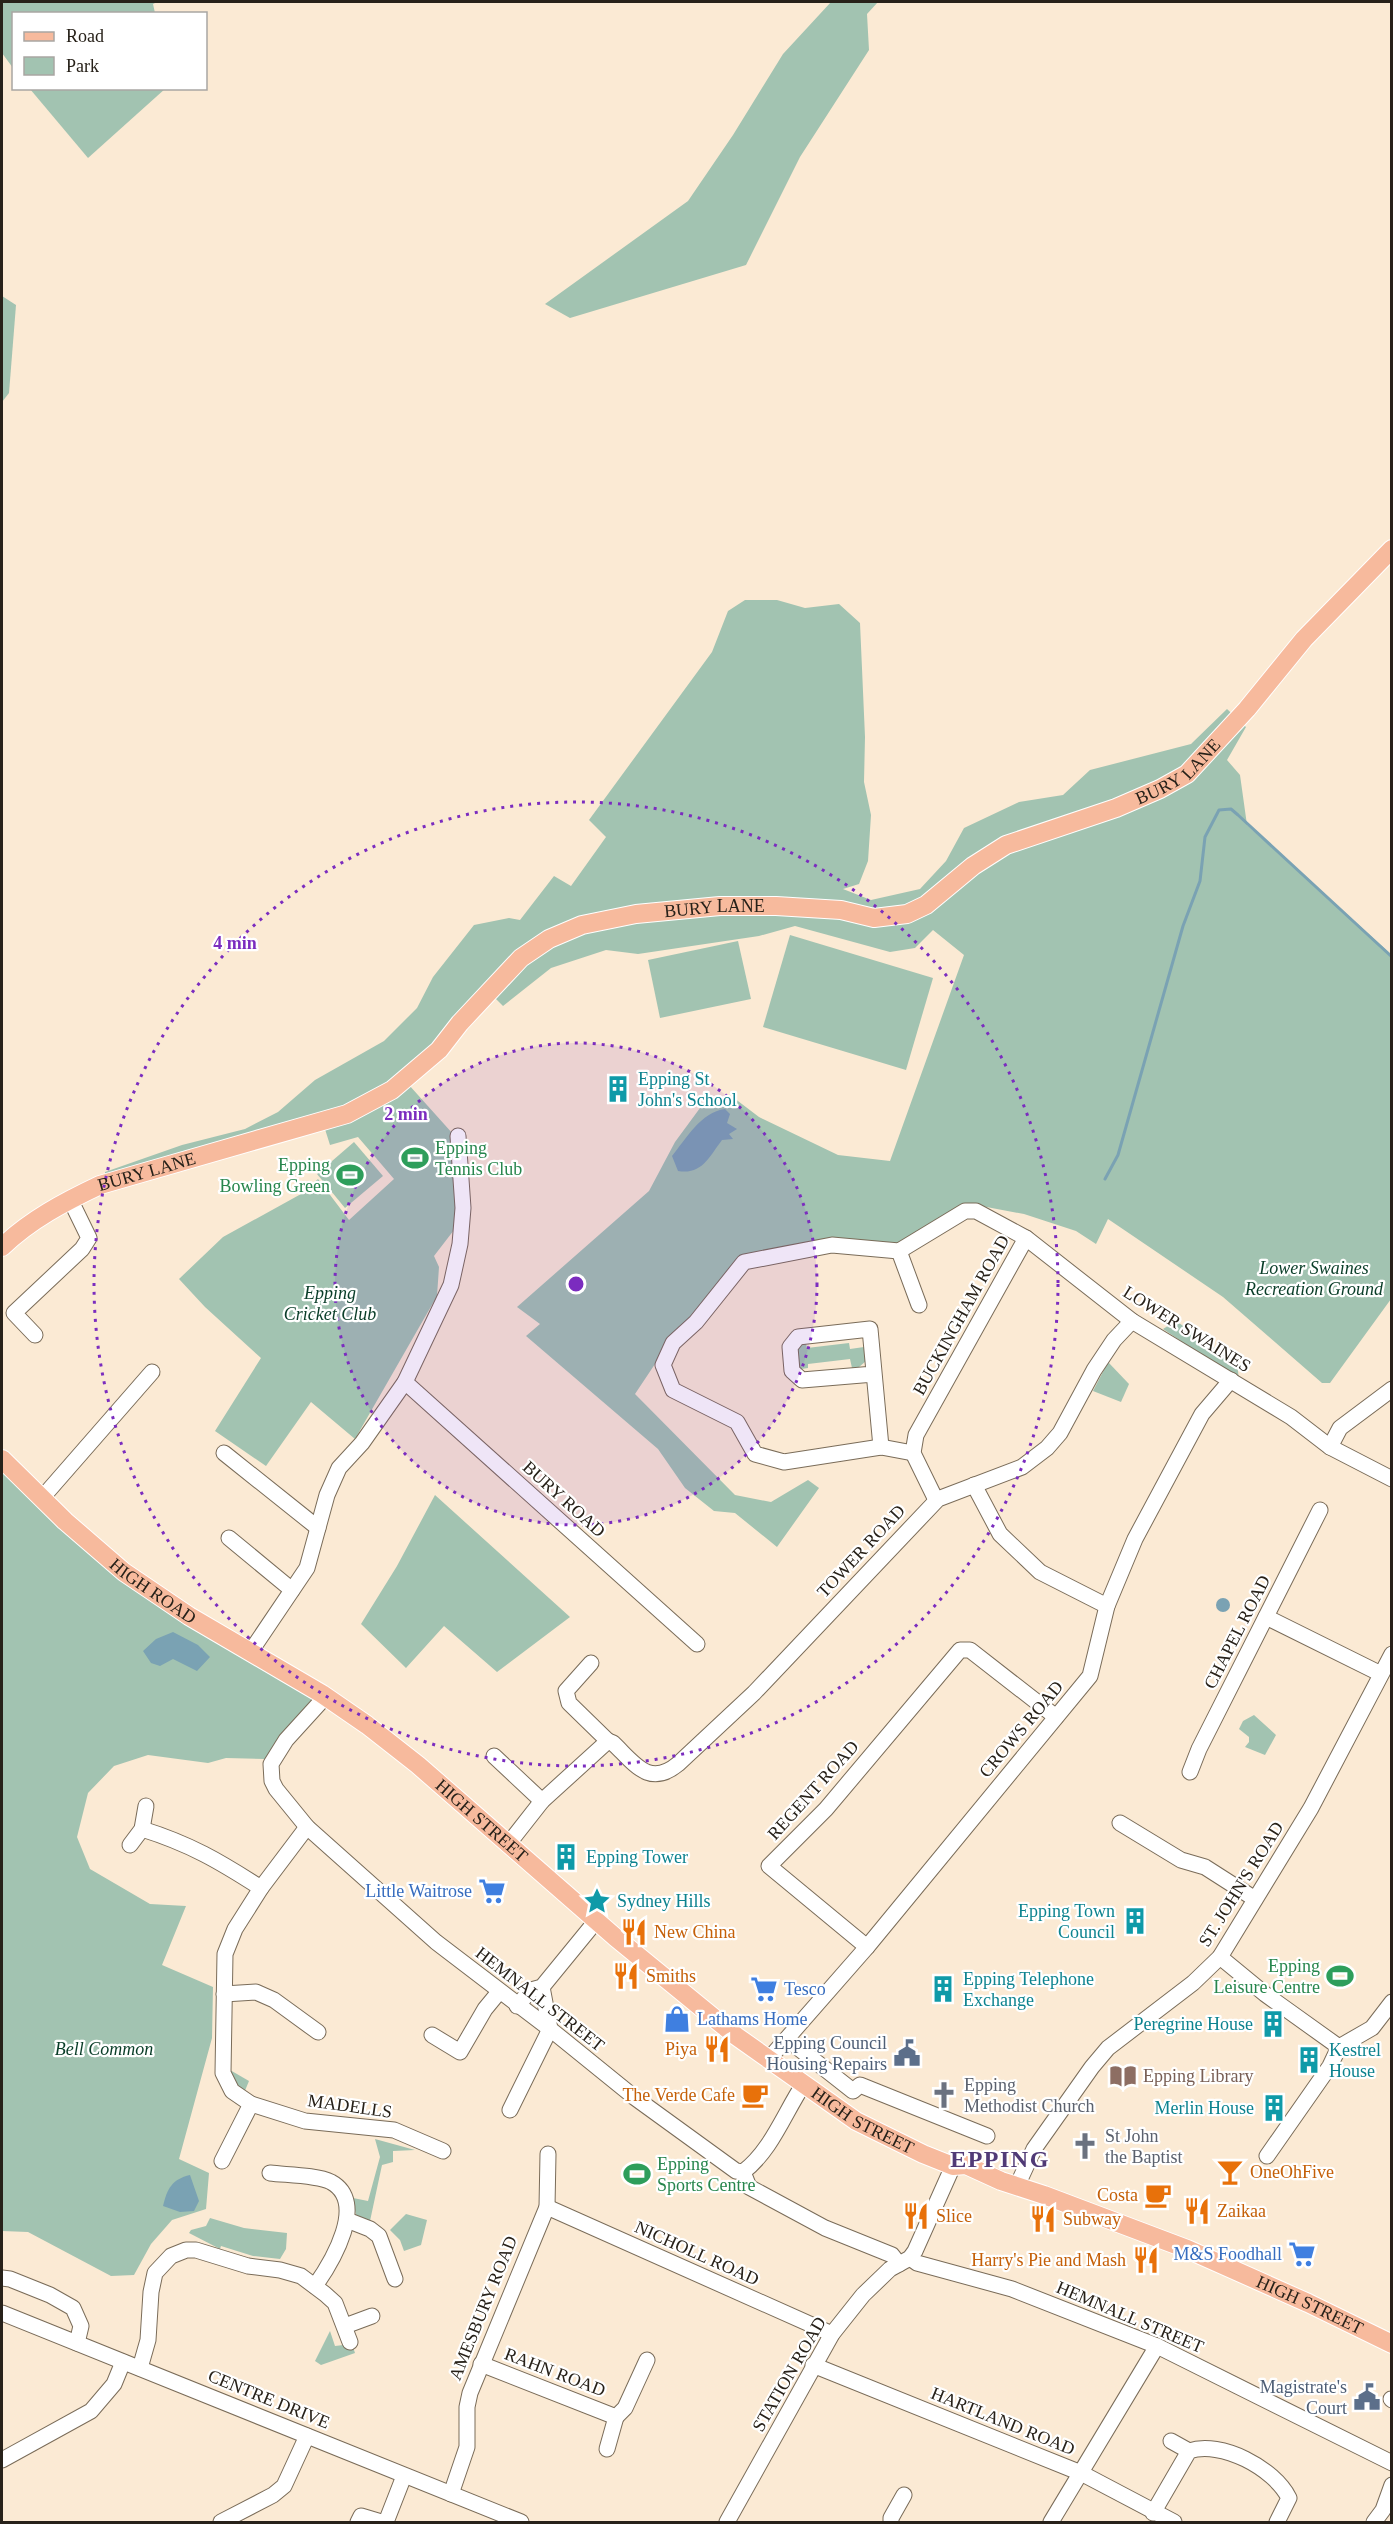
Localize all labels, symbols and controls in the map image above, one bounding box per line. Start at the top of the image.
legend [12,12,207,90]
text: Road [66,26,104,46]
text: Park [66,56,99,76]
street label: BURY LANE [1132,735,1224,808]
street label: BURY LANE [663,896,765,921]
text: 4 min [213,933,257,953]
place label: Epping St John's School [638,1069,737,1110]
building icon: Epping St John's School [603,1074,633,1104]
text: 2 min [384,1104,428,1124]
place label: Epping Tennis Club [435,1138,522,1179]
sports icon: Epping Tennis Club [400,1143,430,1173]
street label: BURY LANE [95,1148,198,1195]
place label: Epping Bowling Green [220,1155,330,1196]
sports icon: Epping Bowling Green [335,1160,365,1190]
street label: BUCKINGHAM ROAD [909,1232,1013,1398]
park label: Lower Swaines Recreation Ground [1244,1258,1384,1299]
centre of rings [566,1274,586,1294]
street label: LOWER SWAINES [1120,1282,1254,1376]
park label: Epping Cricket Club [284,1283,376,1324]
street label: BURY ROAD [519,1457,609,1541]
street label: TOWER ROAD [813,1501,909,1601]
street label: HIGH ROAD [106,1554,200,1628]
street label: CHAPEL ROAD [1200,1572,1274,1692]
street label: CROWS ROAD [975,1677,1067,1781]
street label: REGENT ROAD [763,1736,863,1844]
street label: HIGH STREET [432,1775,532,1866]
street label: ST. JOHN'S ROAD [1195,1818,1287,1950]
building icon: Epping Tower [551,1842,581,1872]
place label: Epping Tower [586,1847,688,1867]
supermarket icon: Little Waitrose [477,1876,507,1906]
place label: Little Waitrose [365,1881,472,1901]
place icon: Sydney Hills [582,1886,612,1916]
place label: Sydney Hills [617,1891,711,1911]
place label: Epping Town Council [1018,1901,1115,1942]
building icon: Epping Town Council [1120,1906,1150,1936]
restaurant icon: New China [619,1917,649,1947]
place label: New China [654,1922,735,1942]
street label: HEMNALL STREET [472,1943,608,2055]
place label: Epping Leisure Centre [1214,1956,1320,1997]
restaurant icon: Smiths [611,1961,641,1991]
sports icon: Epping Leisure Centre [1325,1961,1355,1991]
place label: Smiths [646,1966,696,1986]
place label: Epping Telephone Exchange [963,1969,1094,2010]
supermarket icon: Tesco [749,1974,779,2004]
building icon: Epping Telephone Exchange [928,1974,958,2004]
place label: Tesco [784,1979,826,1999]
shop icon: Lathams Home [662,2004,692,2034]
place label: Lathams Home [697,2009,807,2029]
building icon: Peregrine House [1258,2009,1288,2039]
place label: Peregrine House [1134,2014,1253,2034]
place label: Epping Council Housing Repairs [767,2033,887,2074]
restaurant icon: Piya [702,2034,732,2064]
public building icon: Epping Council Housing Repairs [892,2038,922,2068]
park label: Bell Common [55,2039,153,2059]
place label: Piya [665,2039,697,2059]
place label: Kestrel House [1329,2040,1381,2081]
building icon: Kestrel House [1294,2045,1324,2075]
library icon: Epping Library [1108,2061,1138,2091]
place label: Epping Library [1143,2066,1253,2086]
place label: Epping Methodist Church [964,2075,1095,2116]
cafe icon: The Verde Cafe [740,2080,770,2110]
church icon: Epping Methodist Church [929,2080,959,2110]
street label: HIGH STREET [808,2083,917,2158]
place label: The Verde Cafe [622,2085,735,2105]
street label: MADELLS [307,2090,393,2122]
building icon: Merlin House [1259,2093,1289,2123]
place label: Merlin House [1155,2098,1254,2118]
place label: St John the Baptist [1105,2126,1183,2167]
church icon: St John the Baptist [1070,2131,1100,2161]
district label: EPPING [950,2146,1050,2172]
place label: Epping Sports Centre [657,2154,756,2195]
bar icon: OneOhFive [1215,2157,1245,2187]
sports icon: Epping Sports Centre [622,2159,652,2189]
place label: OneOhFive [1250,2162,1334,2182]
cafe icon: Costa [1143,2180,1173,2210]
place label: Costa [1097,2185,1138,2205]
restaurant icon: Zaikaa [1182,2196,1212,2226]
restaurant icon: Slice [901,2201,931,2231]
place label: Zaikaa [1217,2201,1266,2221]
restaurant icon: Subway [1028,2204,1058,2234]
place label: Slice [936,2206,972,2226]
place label: Subway [1063,2209,1121,2229]
street label: NICHOLL ROAD [632,2217,762,2289]
street label: AMESBURY ROAD [445,2233,521,2383]
supermarket icon: M&S Foodhall [1287,2239,1317,2269]
place label: M&S Foodhall [1173,2244,1282,2264]
restaurant icon: Harry's Pie and Mash [1131,2245,1161,2275]
place label: Harry's Pie and Mash [971,2250,1126,2270]
street label: HIGH STREET [1253,2271,1367,2338]
street label: HEMNALL STREET [1053,2277,1207,2357]
street label: STATION ROAD [748,2313,830,2435]
street label: RAHN ROAD [502,2344,608,2400]
street label: CENTRE DRIVE [205,2365,333,2433]
place label: Magistrate's Court [1260,2377,1347,2418]
public building icon: Magistrate's Court [1352,2382,1382,2412]
street label: HARTLAND ROAD [928,2383,1078,2459]

